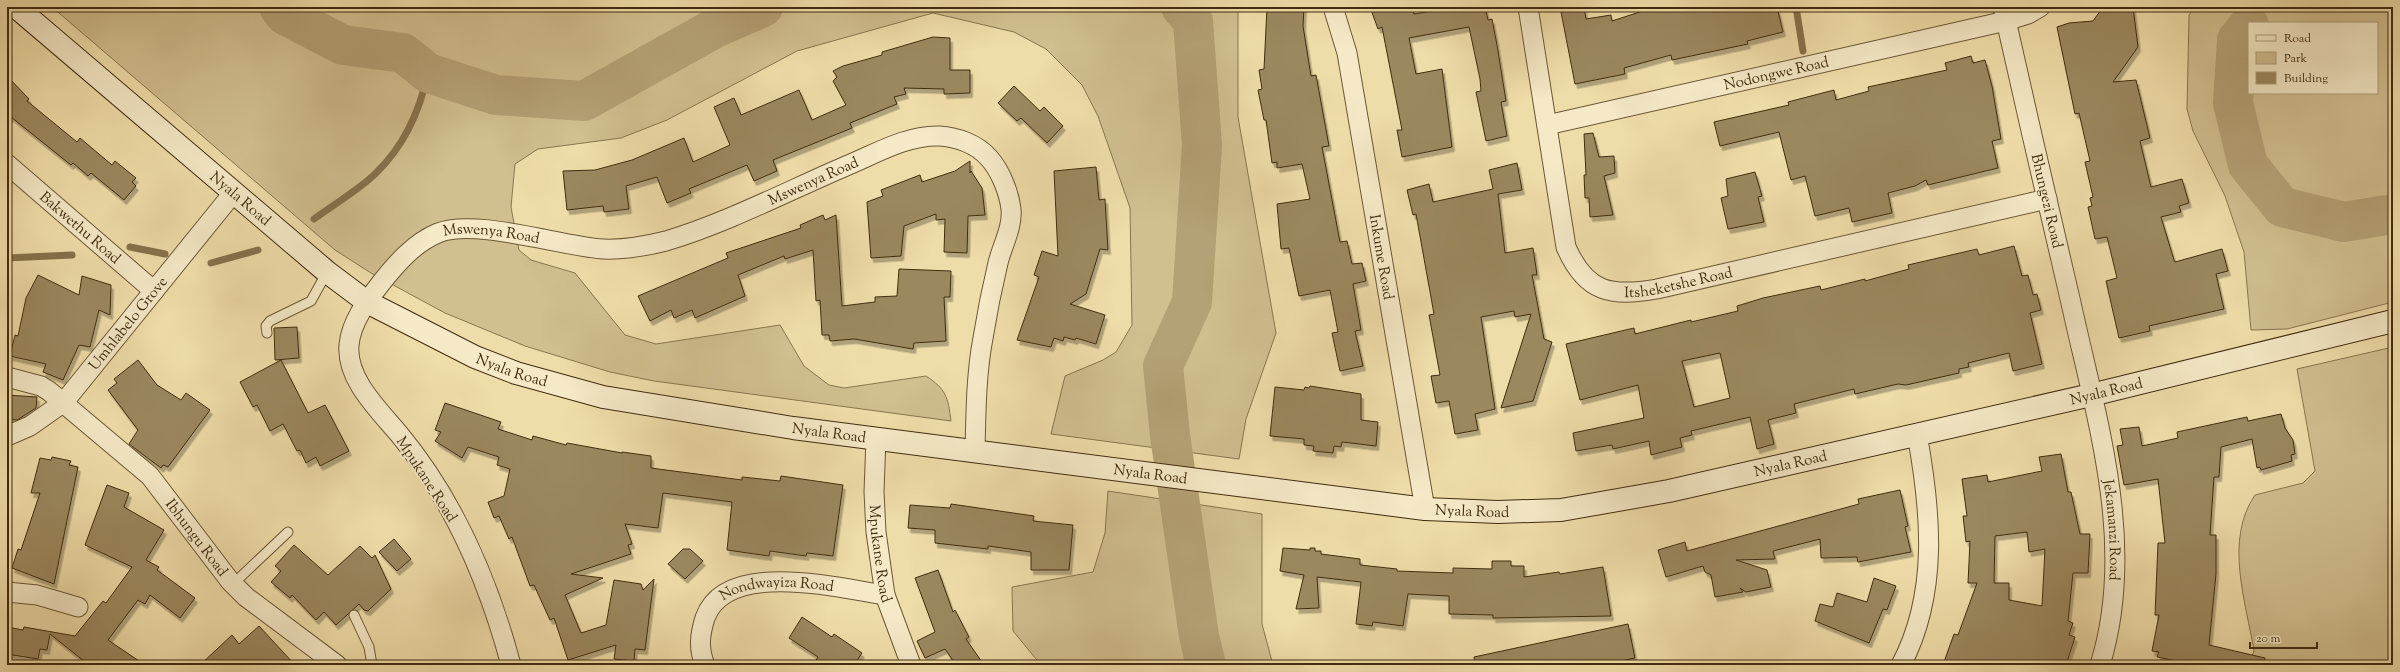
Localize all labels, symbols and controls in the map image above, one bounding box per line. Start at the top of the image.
legend [2248,22,2378,94]
text: Road [2284,30,2311,48]
text: Park [2284,50,2307,68]
street label: Nodongwe Road [1722,52,1832,97]
text: Building [2284,70,2328,88]
street label: Bhungezi Road [2025,152,2067,251]
street label: Mswenya Road [765,153,863,212]
street label: Nyala Road [204,167,275,232]
street label: Bakwethu Road [34,187,125,270]
street label: Inkume Road [1363,213,1398,302]
street label: Mswenya Road [442,220,542,250]
street label: Itsheketshe Road [1624,263,1735,304]
street label: Umhlabelo Grove [85,273,173,376]
street label: Nyala Road [473,349,550,393]
street label: Nyala Road [2068,374,2146,411]
street label: Nyala Road [791,419,868,449]
street label: Mpukane Road [390,433,462,527]
street label: Nyala Road [1752,446,1830,483]
street label: Nyala Road [1112,460,1189,491]
street label: Jekamanzi Road [2097,477,2124,582]
street label: Ibhungu Road [159,495,232,582]
street label: Nyala Road [1435,500,1510,524]
street label: Mpukane Road [863,504,896,607]
street label: Nondwayiza Road [716,573,836,607]
scale bar [2250,624,2317,650]
text: 20 m [2256,630,2281,648]

